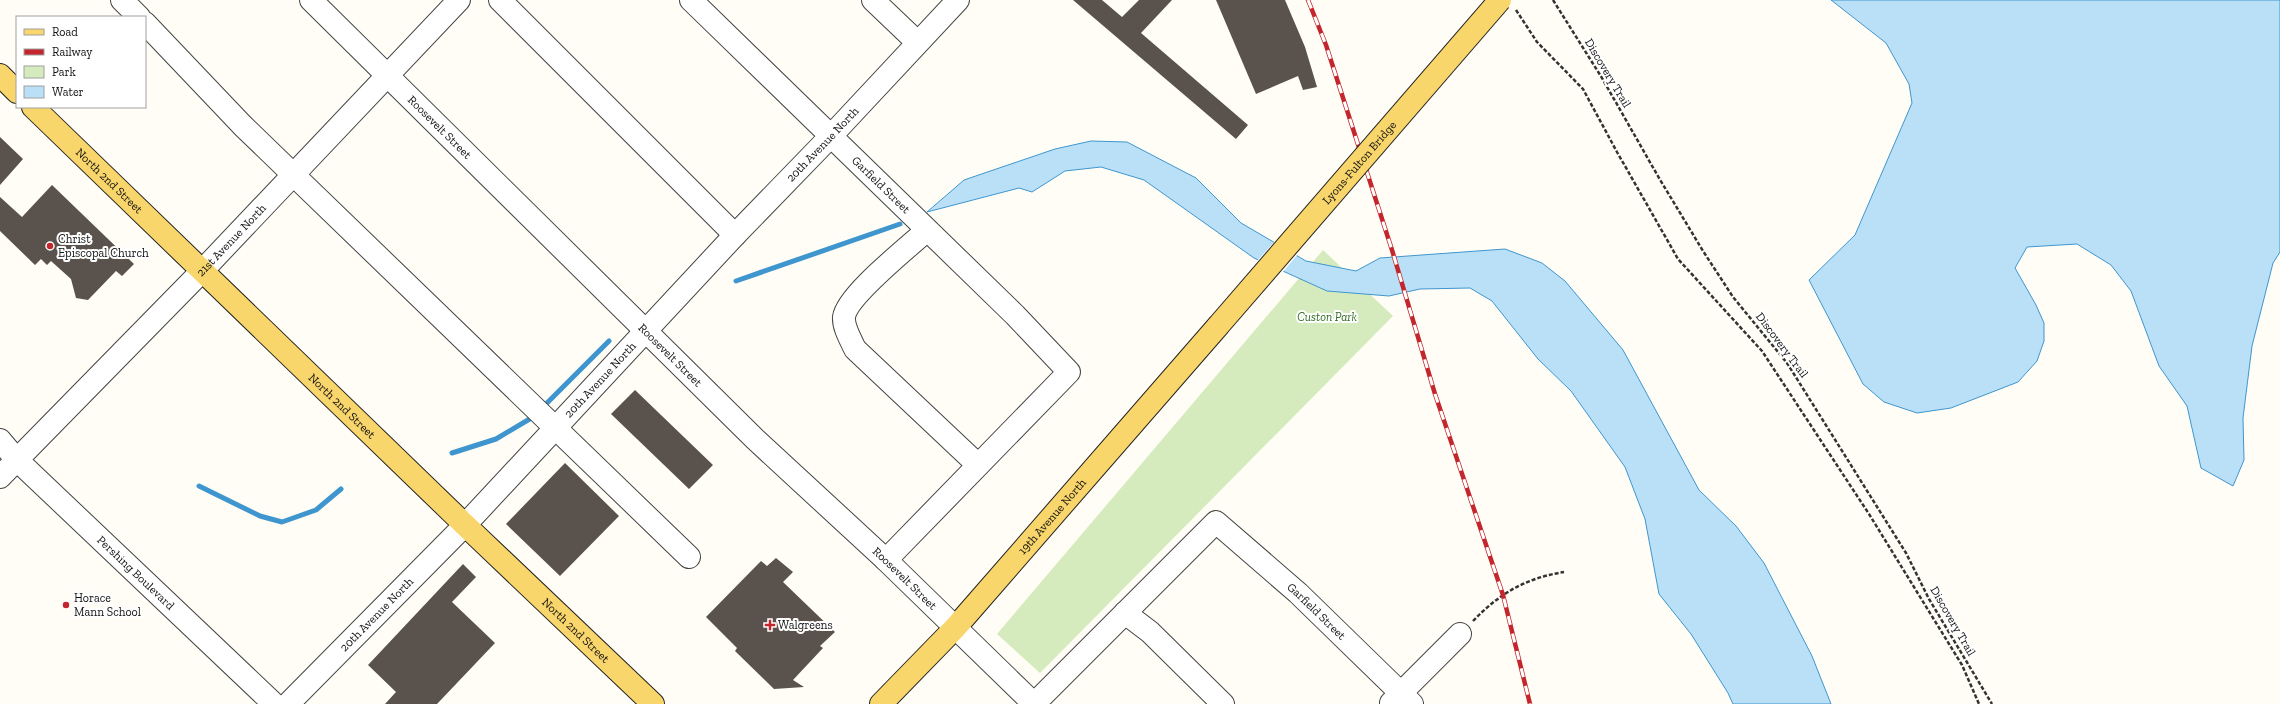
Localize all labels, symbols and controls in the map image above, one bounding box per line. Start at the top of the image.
legend [16,16,146,108]
text: Road [52,25,78,39]
street label: Discovery Trail [1582,36,1634,110]
text: Railway [52,45,93,59]
text: Park [52,65,77,79]
text: Water [52,85,84,99]
street label: Roosevelt Street [405,93,475,162]
street label: 20th Avenue North [783,104,862,185]
street label: Lyons-Fulton Bridge [1319,118,1399,207]
street label: North 2nd Street [73,145,146,217]
street label: Garfield Street [849,153,913,217]
street label: 21st Avenue North [194,201,269,279]
place label: Christ Episcopal Church [58,232,149,260]
marker: Christ Episcopal Church [45,241,55,251]
park label: Custon Park [1297,310,1357,324]
street label: Discovery Trail [1753,310,1811,380]
street label: Roosevelt Street [635,321,705,390]
street label: 20th Avenue North [561,339,639,421]
street label: North 2nd Street [306,371,379,442]
street label: 19th Avenue North [1015,475,1089,557]
street label: Pershing Boulevard [94,533,178,613]
street label: Roosevelt Street [870,544,940,613]
street label: 20th Avenue North [337,574,416,654]
street label: Garfield Street [1284,580,1349,643]
street label: Discovery Trail [1927,584,1979,658]
place label: Horace Mann School [74,591,141,619]
street label: North 2nd Street [539,595,613,666]
marker: Horace Mann School [61,600,71,610]
place label: Walgreens [778,618,833,632]
marker: Walgreens [765,620,775,630]

